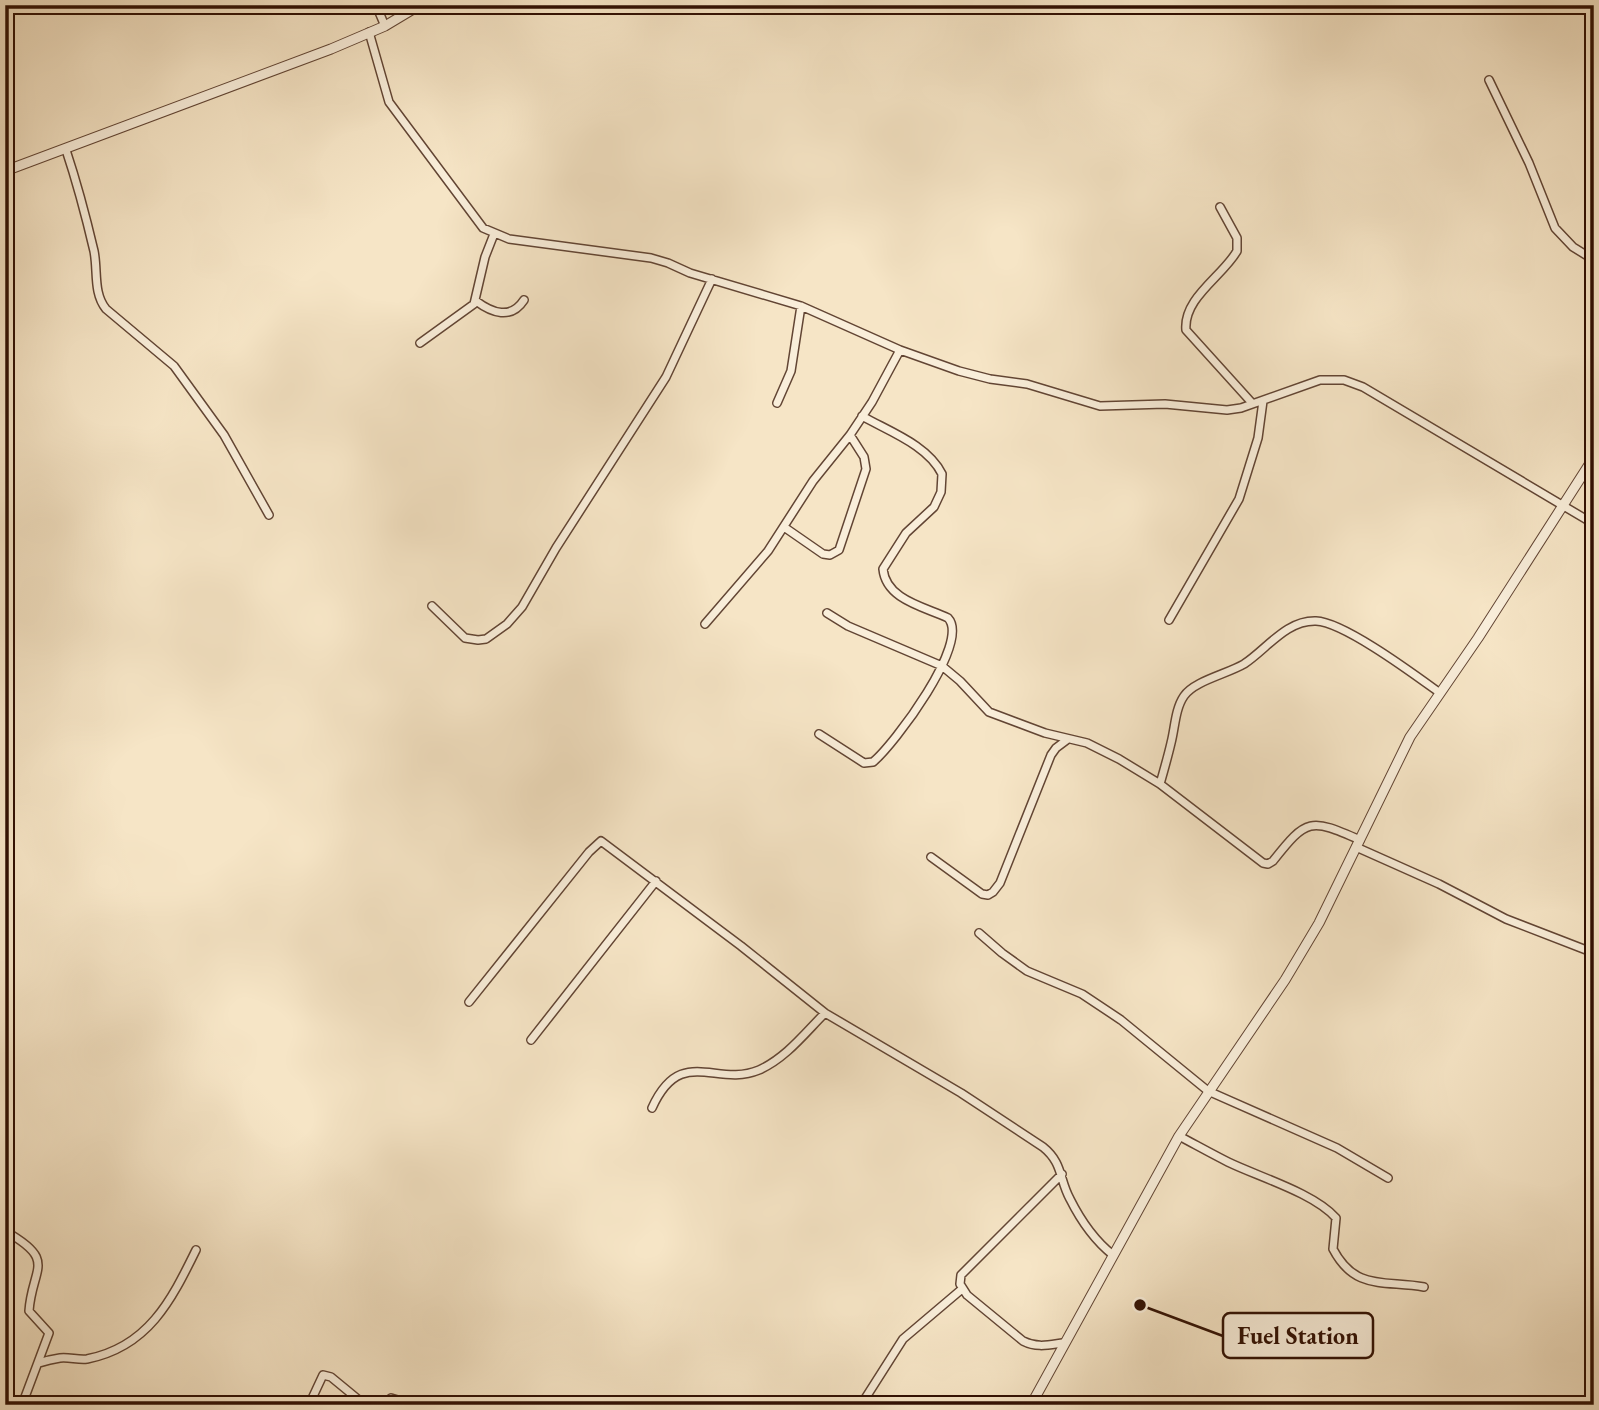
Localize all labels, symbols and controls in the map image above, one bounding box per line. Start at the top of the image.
callout: Fuel Station [1223,1313,1373,1358]
text: Fuel Station [1237,1320,1359,1351]

